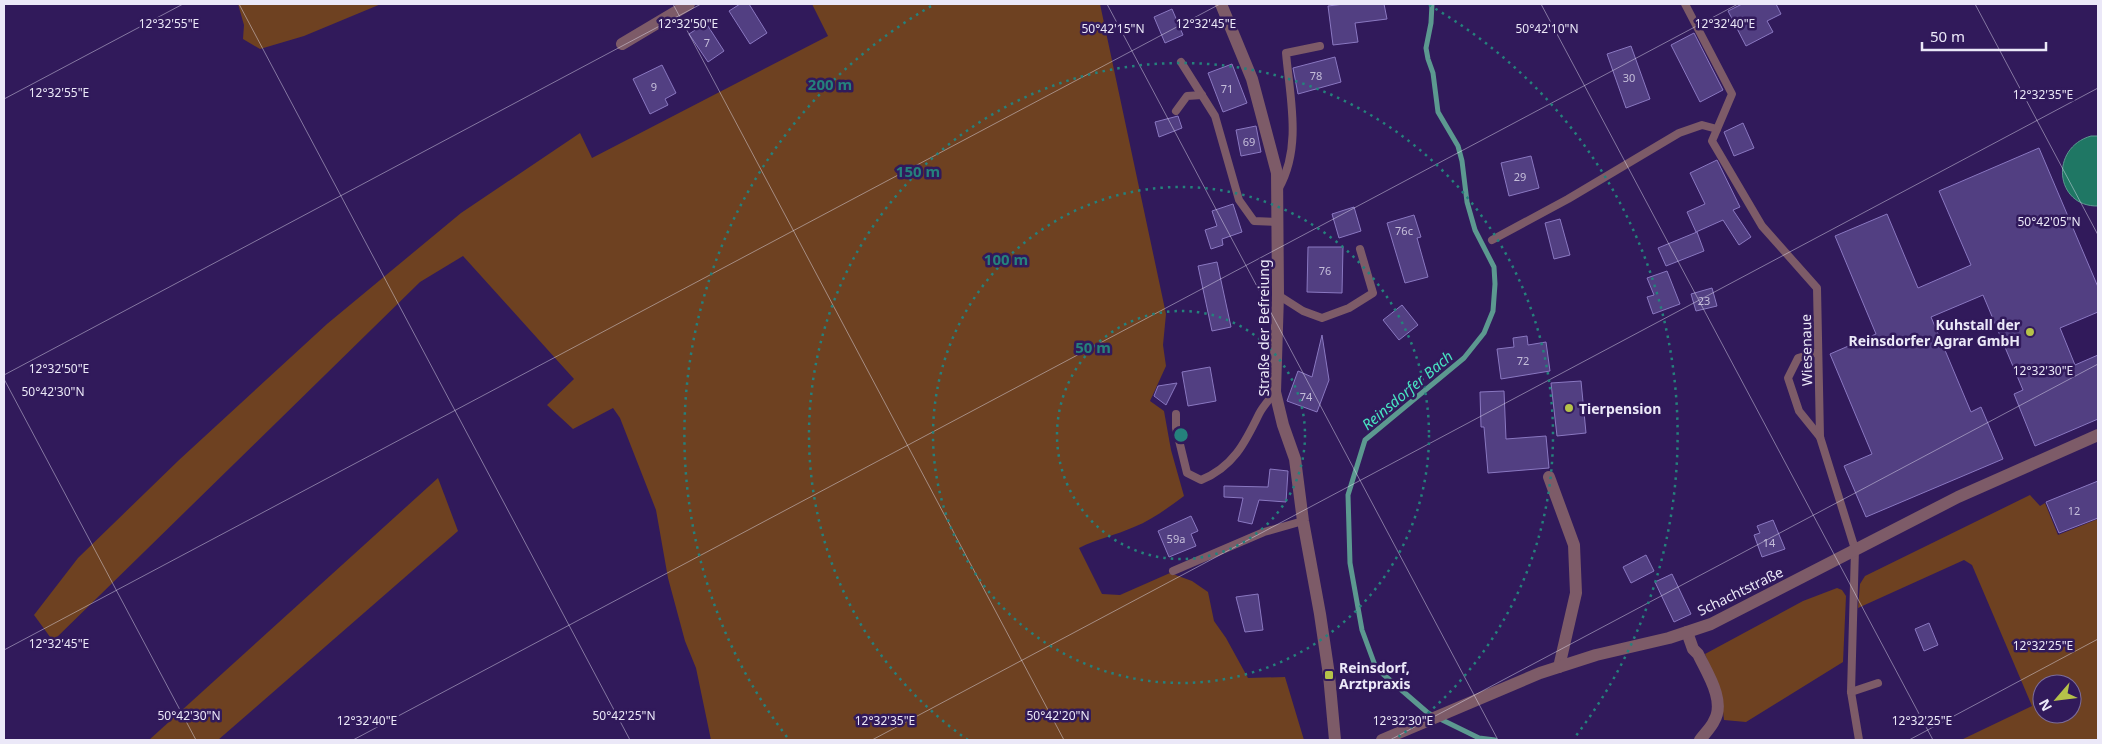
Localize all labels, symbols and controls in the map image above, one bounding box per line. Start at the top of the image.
text: 12°32'55"E [139,15,199,32]
text: 12°32'50"E [658,15,718,32]
text: 12°32'45"E [1176,15,1236,32]
text: 12°32'40"E [1695,15,1755,32]
text: 50°42'15"N [1081,20,1145,37]
text: 50°42'10"N [1515,20,1579,37]
scale bar [1922,20,2046,52]
text: 50 m [1930,26,1965,46]
house number: 7 [704,35,710,50]
house number: 78 [1310,68,1322,83]
house number: 30 [1623,70,1635,85]
text: 200 m [808,74,852,94]
house number: 9 [651,79,657,94]
house number: 71 [1221,81,1233,96]
text: 12°32'55"E [29,84,89,101]
text: 12°32'35"E [2013,86,2073,103]
house number: 69 [1243,134,1255,149]
text: 150 m [896,161,940,181]
house number: 29 [1514,169,1526,184]
text: 50°42'05"N [2017,213,2081,230]
house number: 76c [1395,223,1413,238]
text: 100 m [984,249,1028,269]
street label: Straße der Befreiung [1254,259,1273,397]
house number: 76 [1319,263,1331,278]
house number: 23 [1698,293,1710,308]
street label: Wiesenaue [1796,314,1816,386]
place label: Kuhstall der Reinsdorfer Agrar GmbH [1848,315,2021,350]
marker: Kuhstall der Reinsdorfer Agrar GmbH [2024,326,2036,338]
text: 50 m [1075,337,1111,357]
water label: Reinsdorfer Bach [1357,346,1457,434]
house number: 72 [1517,353,1529,368]
text: 12°32'50"E [29,360,89,377]
text: 12°32'30"E [2013,362,2073,379]
text: 50°42'30"N [21,383,85,400]
house number: 74 [1300,389,1313,404]
place label: Tierpension [1579,399,1661,418]
marker: Tierpension [1563,402,1575,414]
centre of rings [1172,426,1190,444]
house number: 12 [2068,503,2080,518]
house number: 59a [1167,531,1185,546]
house number: 14 [1763,535,1776,550]
street label: Schachtstraße [1694,562,1786,620]
text: 12°32'45"E [29,635,89,652]
text: 12°32'25"E [2013,637,2073,654]
place label: Reinsdorf, Arztpraxis [1339,658,1410,693]
marker: Reinsdorf, Arztpraxis [1323,669,1335,681]
north arrow [2032,674,2082,724]
text: N [2034,696,2056,715]
text: 50°42'30"N [157,707,221,724]
text: 50°42'25"N [592,707,656,724]
text: 50°42'20"N [1026,707,1090,724]
text: 12°32'40"E [337,712,397,729]
text: 12°32'35"E [855,712,915,729]
text: 12°32'30"E [1373,712,1433,729]
text: 12°32'25"E [1892,712,1952,729]

